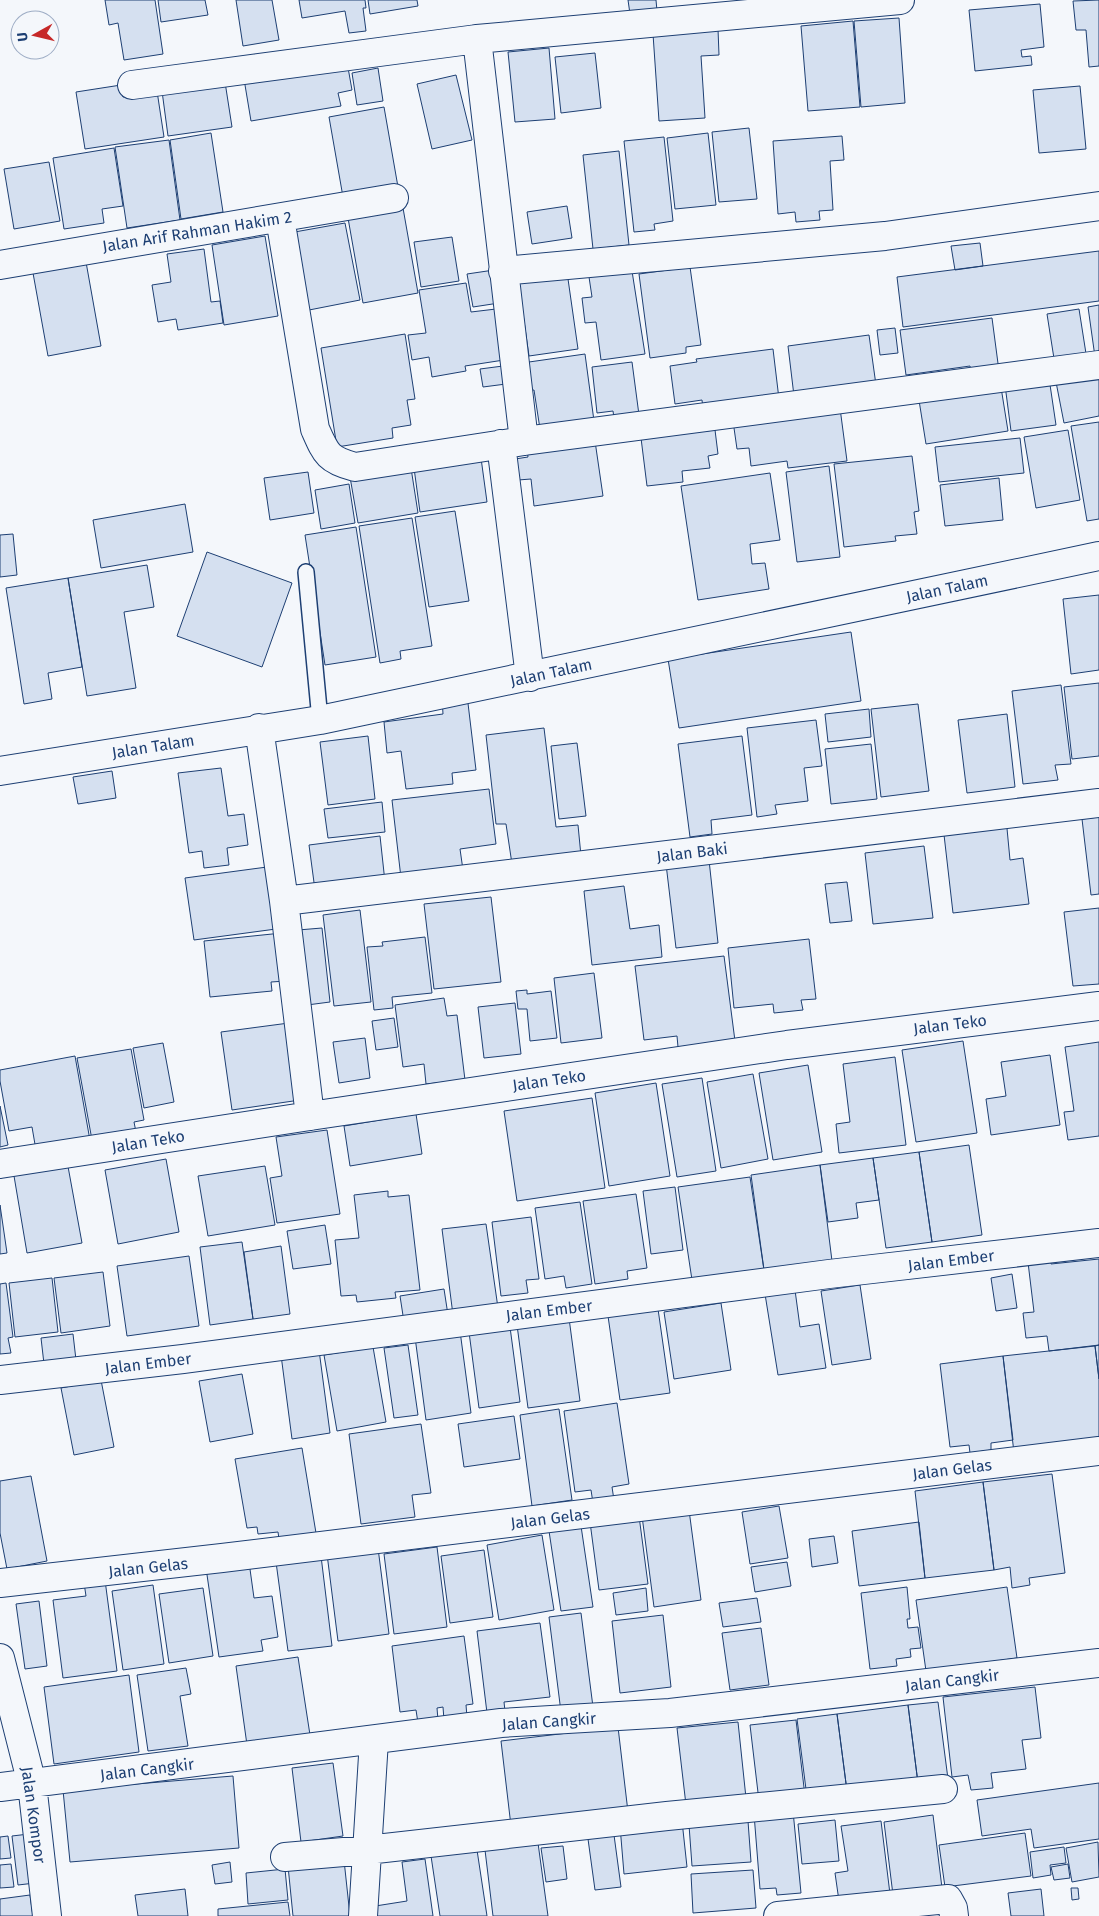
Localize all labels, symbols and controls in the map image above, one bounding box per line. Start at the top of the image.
north arrow [10,10,60,60]
text: U [14,31,32,42]
street label: Jalan Arif Rahman Hakim 2 [101,207,293,256]
street label: Jalan Talam [904,571,990,606]
street label: Jalan Talam [508,655,594,690]
street label: Jalan Talam [110,731,196,762]
street label: Jalan Baki [655,839,729,866]
street label: Jalan Teko [912,1011,988,1038]
street label: Jalan Teko [511,1066,587,1095]
street label: Jalan Teko [110,1126,186,1157]
street label: Jalan Ember [907,1246,996,1275]
street label: Jalan Ember [505,1296,594,1325]
street label: Jalan Ember [104,1349,193,1378]
street label: Jalan Gelas [911,1455,993,1484]
street label: Jalan Gelas [509,1504,591,1533]
street label: Jalan Gelas [107,1554,189,1581]
street label: Jalan Cangkir [904,1665,1001,1696]
street label: Jalan Cangkir [501,1709,598,1734]
street label: Jalan Cangkir [99,1754,196,1785]
street label: Jalan Kompor [17,1765,50,1866]

